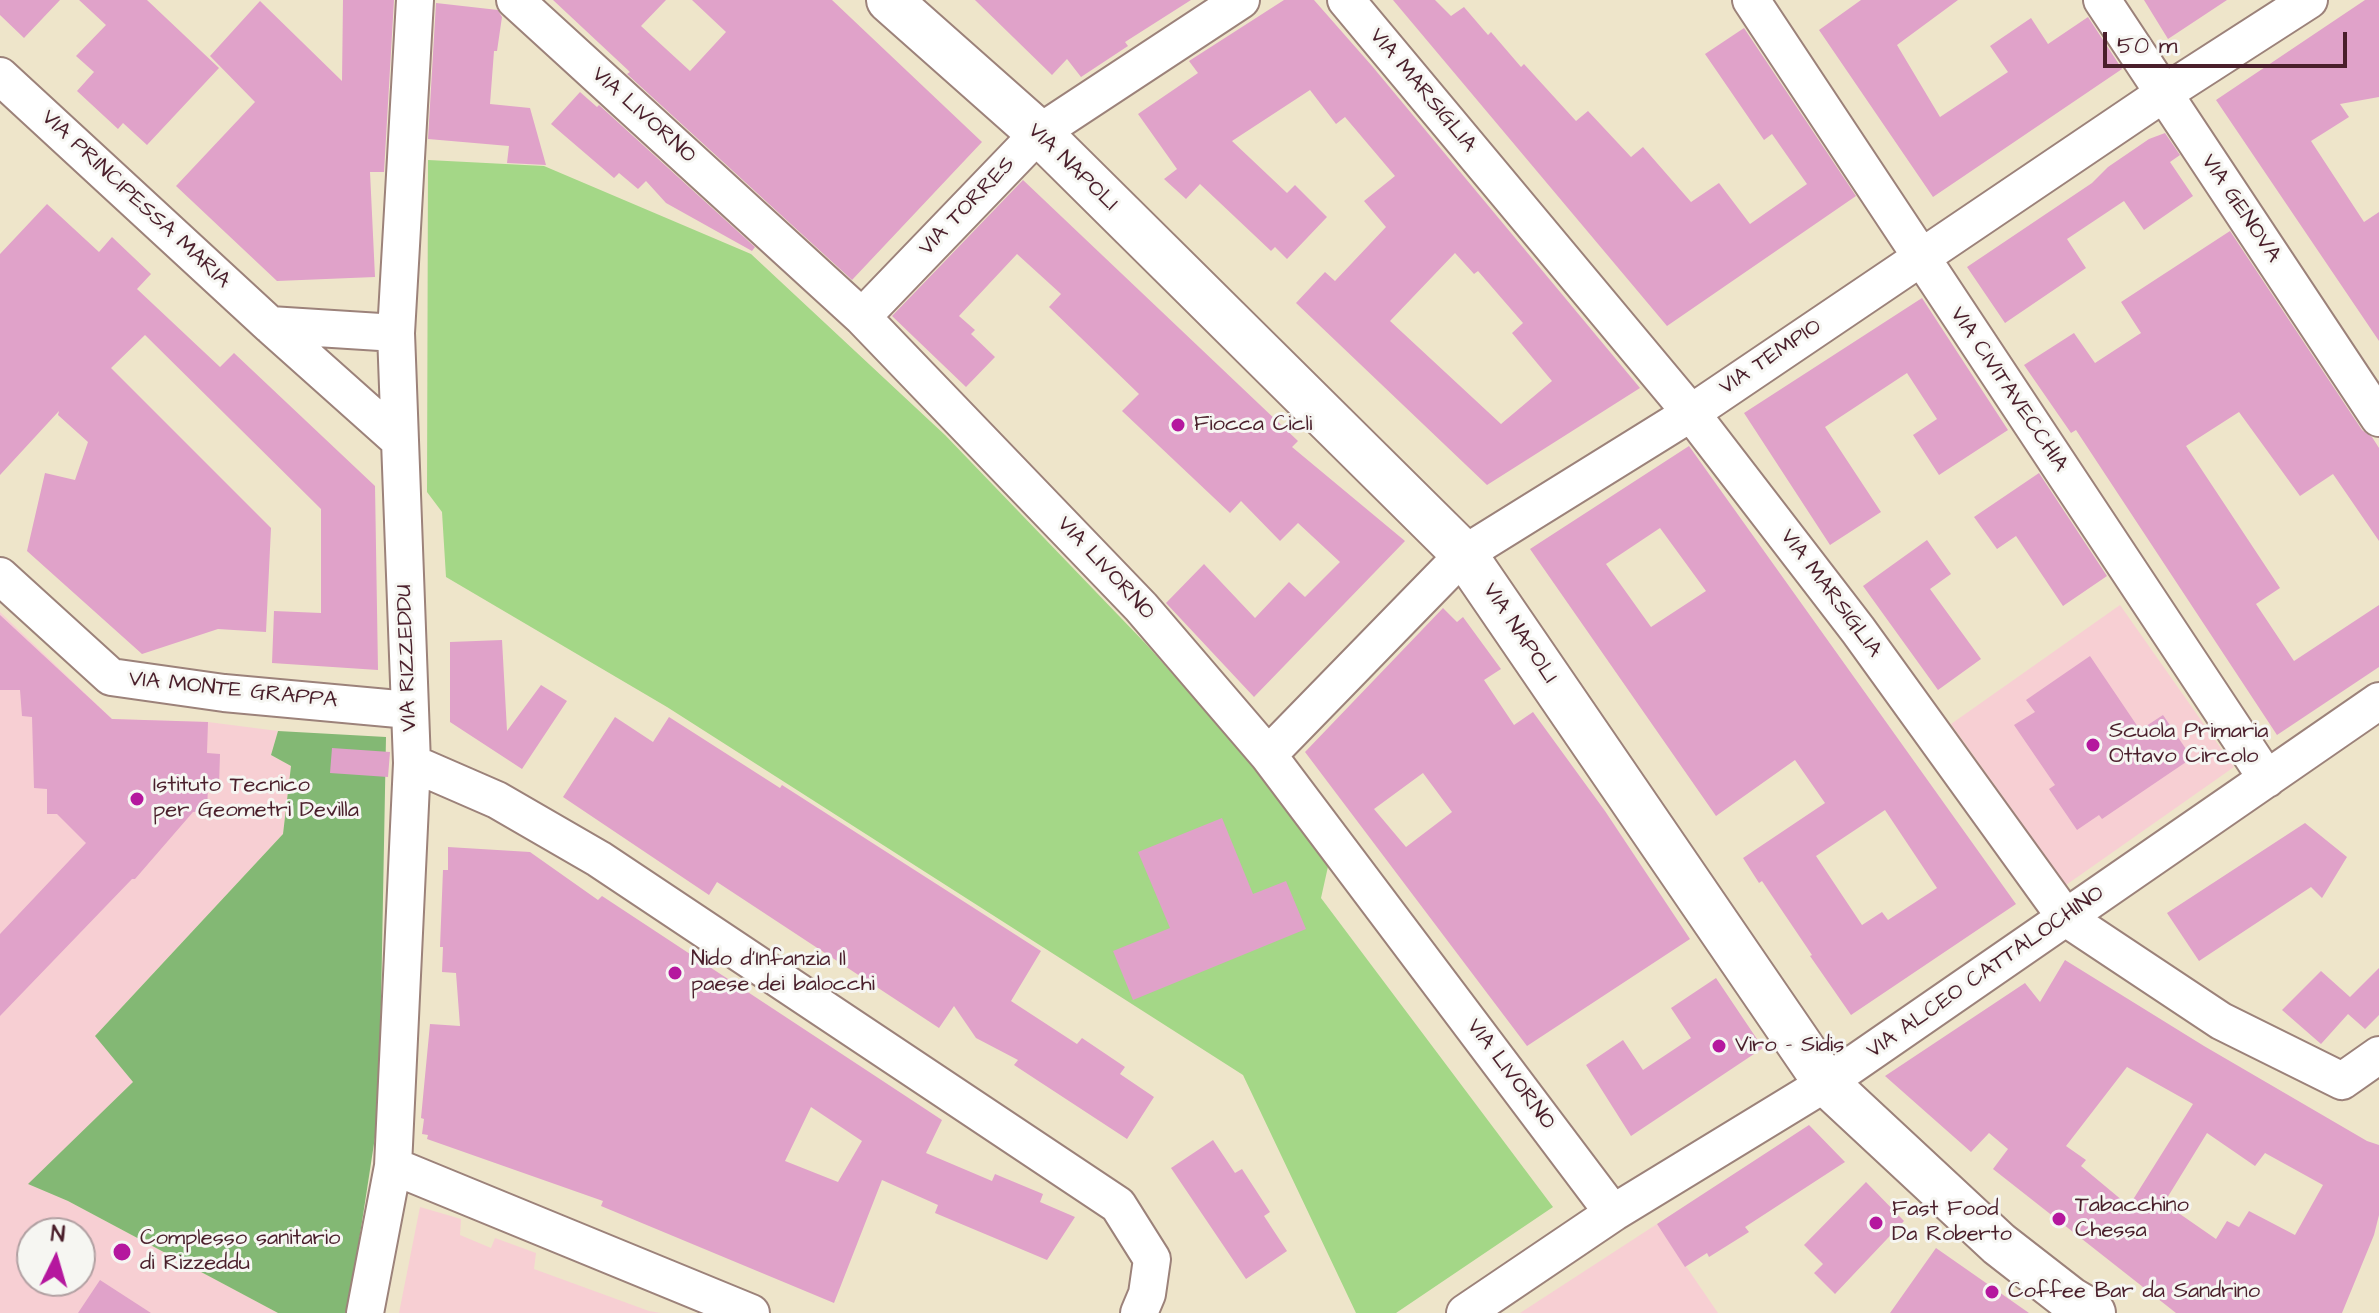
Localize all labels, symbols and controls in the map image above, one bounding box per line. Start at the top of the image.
scale bar [2107,16,2351,66]
street label: VIA MARSIGLIA [1363,24,1481,158]
text: 50 m [2117,29,2177,63]
street label: VIA LIVORNO [585,62,701,170]
street label: VIA PRINCIPESSA MARIA [35,105,235,295]
street label: VIA NAPOLI [1021,118,1123,218]
street label: VIA GENOVA [2194,150,2286,268]
street label: VIA TORRES [914,152,1022,262]
street label: VIA CIVITAVECCHIA [1943,303,2073,477]
street label: VIA TEMPIO [1715,314,1827,402]
place label: Fiocca Cicli [1194,412,1312,438]
marker: Fiocca Cicli [1169,416,1187,434]
street label: VIA LIVORNO [1051,512,1159,626]
street label: VIA MARSIGLIA [1773,525,1887,663]
street label: VIA NAPOLI [1476,579,1562,689]
street label: VIA RIZZEDDU [392,584,424,732]
street label: VIA MONTE GRAPPA [127,667,339,715]
place label: Scuola Primaria Ottavo Circolo [2109,719,2269,770]
marker: Scuola Primaria Ottavo Circolo [2084,736,2102,754]
place label: Istituto Tecnico per Geometri Devilla [153,773,359,824]
marker: Istituto Tecnico per Geometri Devilla [128,790,146,808]
street label: VIA ALCEO CATTALOCHINO [1862,881,2110,1065]
place label: Nido d'Infanzia Il paese dei balocchi [691,947,875,998]
marker: Nido d'Infanzia Il paese dei balocchi [666,964,684,982]
street label: VIA LIVORNO [1460,1015,1560,1135]
place label: Viro - Sidis [1735,1033,1844,1059]
marker: Viro - Sidis [1710,1037,1728,1055]
place label: Tabacchino Chessa [2075,1193,2189,1244]
place label: Fast Food Da Roberto [1892,1197,2012,1248]
marker: Tabacchino Chessa [2050,1210,2068,1228]
marker: Fast Food Da Roberto [1867,1214,1885,1232]
north arrow [16,1217,96,1297]
text: N [50,1219,66,1251]
place label: Complesso sanitario di Rizzeddu [140,1226,340,1278]
marker: Complesso sanitario di Rizzeddu [111,1241,133,1263]
place label: Coffee Bar da Sandrino [2008,1279,2260,1305]
marker: Coffee Bar da Sandrino [1983,1283,2001,1301]

